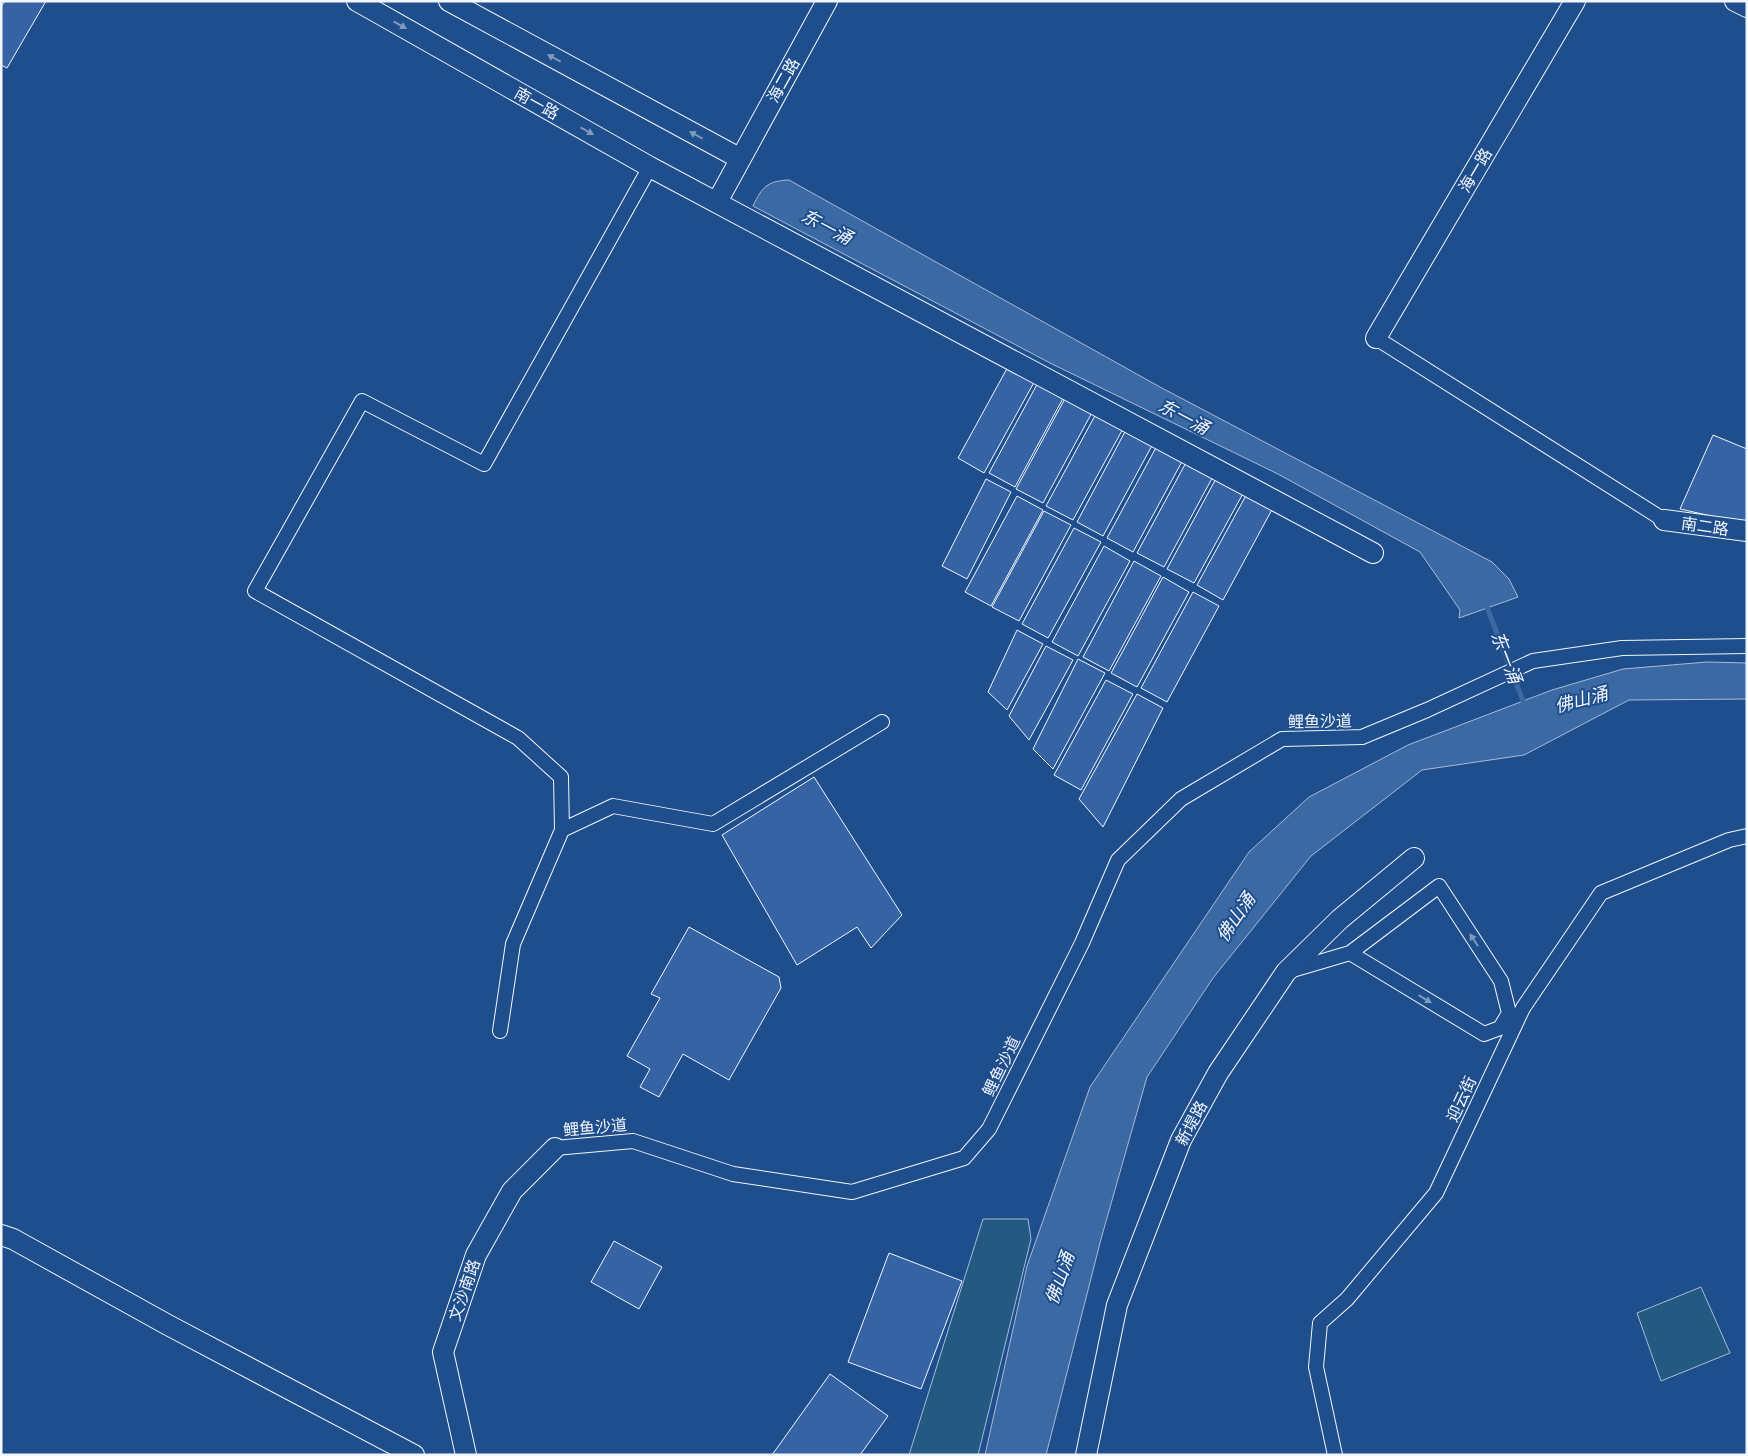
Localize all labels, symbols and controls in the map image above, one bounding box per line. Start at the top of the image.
one-way arrow [393,21,406,30]
one-way arrow [547,53,560,62]
street label: 海二路 [763,54,803,106]
street label: 南一路 [511,83,563,123]
one-way arrow [579,127,594,135]
one-way arrow [689,131,704,139]
street label: 海一路 [1454,144,1496,196]
water label: 东一涌 [798,204,858,249]
water label: 东一涌 [1155,394,1215,439]
street label: 南二路 [1680,513,1730,539]
water label: 东一涌 [1487,628,1528,688]
water label: 佛山涌 [1552,681,1612,717]
street label: 鲤鱼沙道 [1288,710,1352,732]
water label: 佛山涌 [1211,887,1260,946]
one-way arrow [1469,934,1479,947]
one-way arrow [1419,995,1432,1004]
street label: 鲤鱼沙道 [978,1033,1024,1099]
street label: 迎云街 [1442,1073,1480,1125]
street label: 新堤路 [1171,1097,1211,1149]
street label: 鲤鱼沙道 [562,1114,628,1140]
water label: 佛山涌 [1040,1247,1079,1307]
street label: 文沙南路 [444,1256,484,1324]

